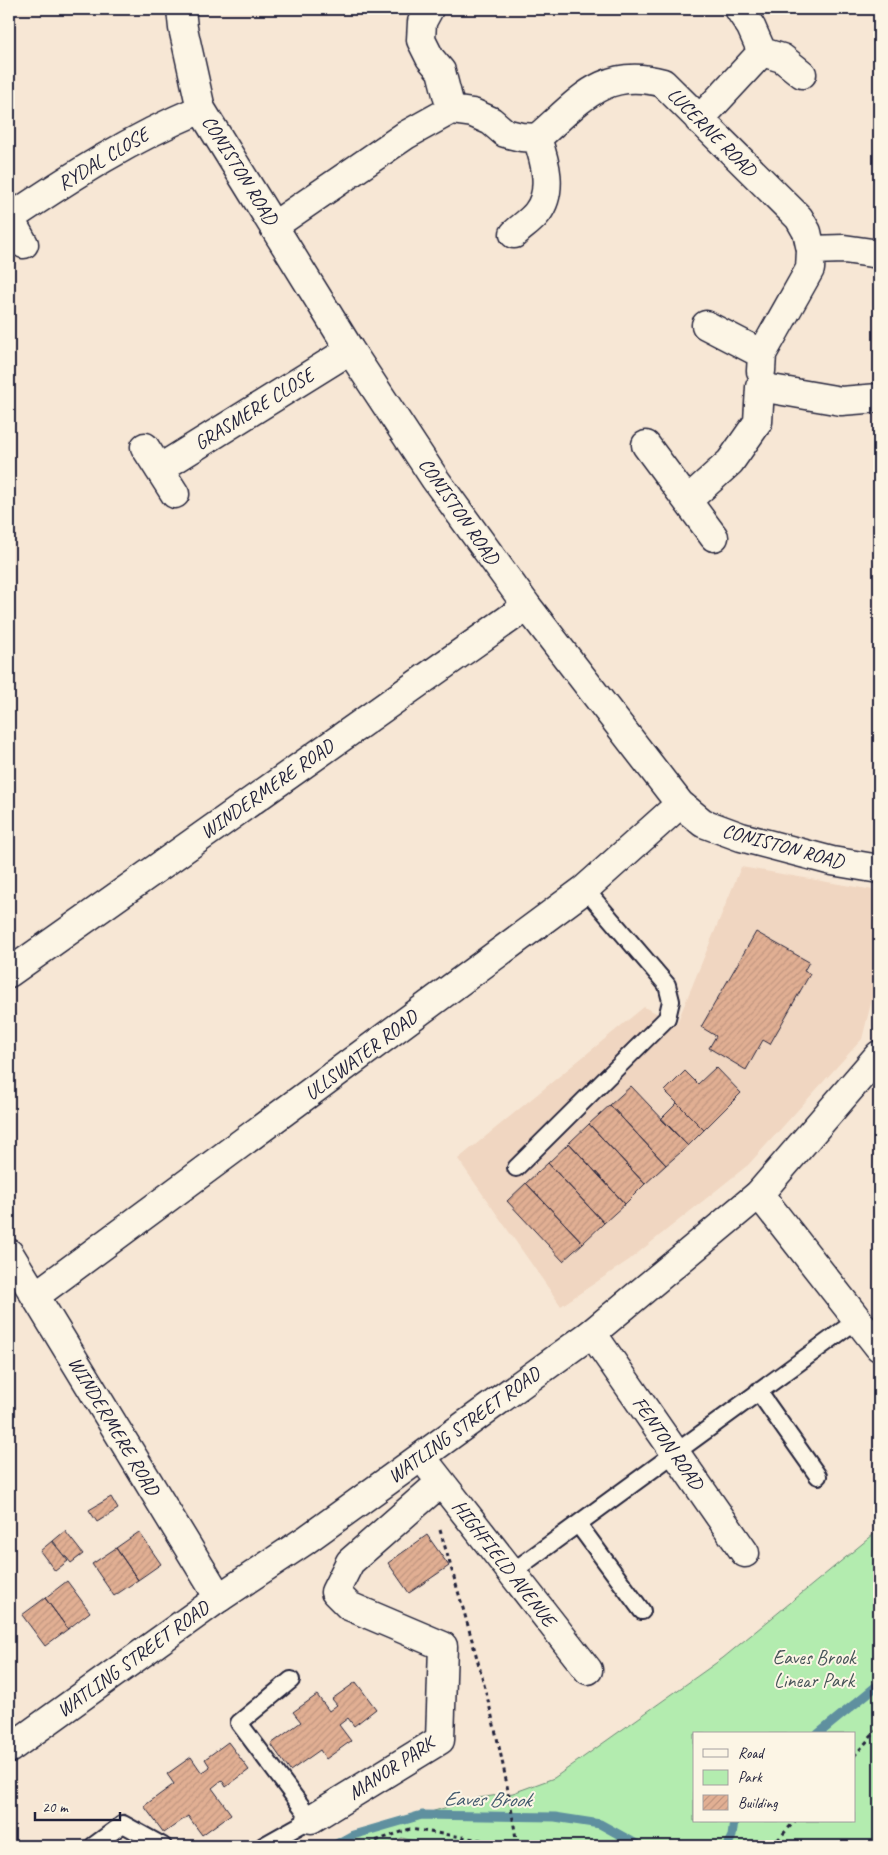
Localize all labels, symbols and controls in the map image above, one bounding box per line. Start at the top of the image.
street label: LUCERNE ROAD [662,82,764,184]
street label: CONISTON ROAD [196,111,284,231]
street label: RYDAL CLOSE [53,120,156,196]
street label: GRASMERE CLOSE [190,361,321,456]
street label: CONISTON ROAD [413,453,506,570]
street label: WINDERMERE ROAD [195,733,340,844]
street label: CONISTON ROAD [720,818,848,875]
street label: ULLSWATER ROAD [299,1003,424,1106]
street label: WINDERMERE ROAD [63,1352,166,1501]
street label: WATLING STREET ROAD [383,1360,546,1489]
street label: FENTON ROAD [627,1392,711,1496]
street label: HIGHFIELD AVENUE [447,1495,563,1633]
street label: WATLING STREET ROAD [52,1594,215,1723]
park label: Eaves Brook Linear Park [773,1645,857,1693]
street label: MANOR PARK [343,1729,442,1805]
legend [693,1732,856,1822]
text: Road [738,1744,765,1763]
text: Park [738,1768,763,1787]
water label: Eaves Brook [443,1785,534,1813]
scale bar [35,1790,120,1822]
text: Building [738,1794,778,1813]
text: 20 m [42,1798,69,1817]

